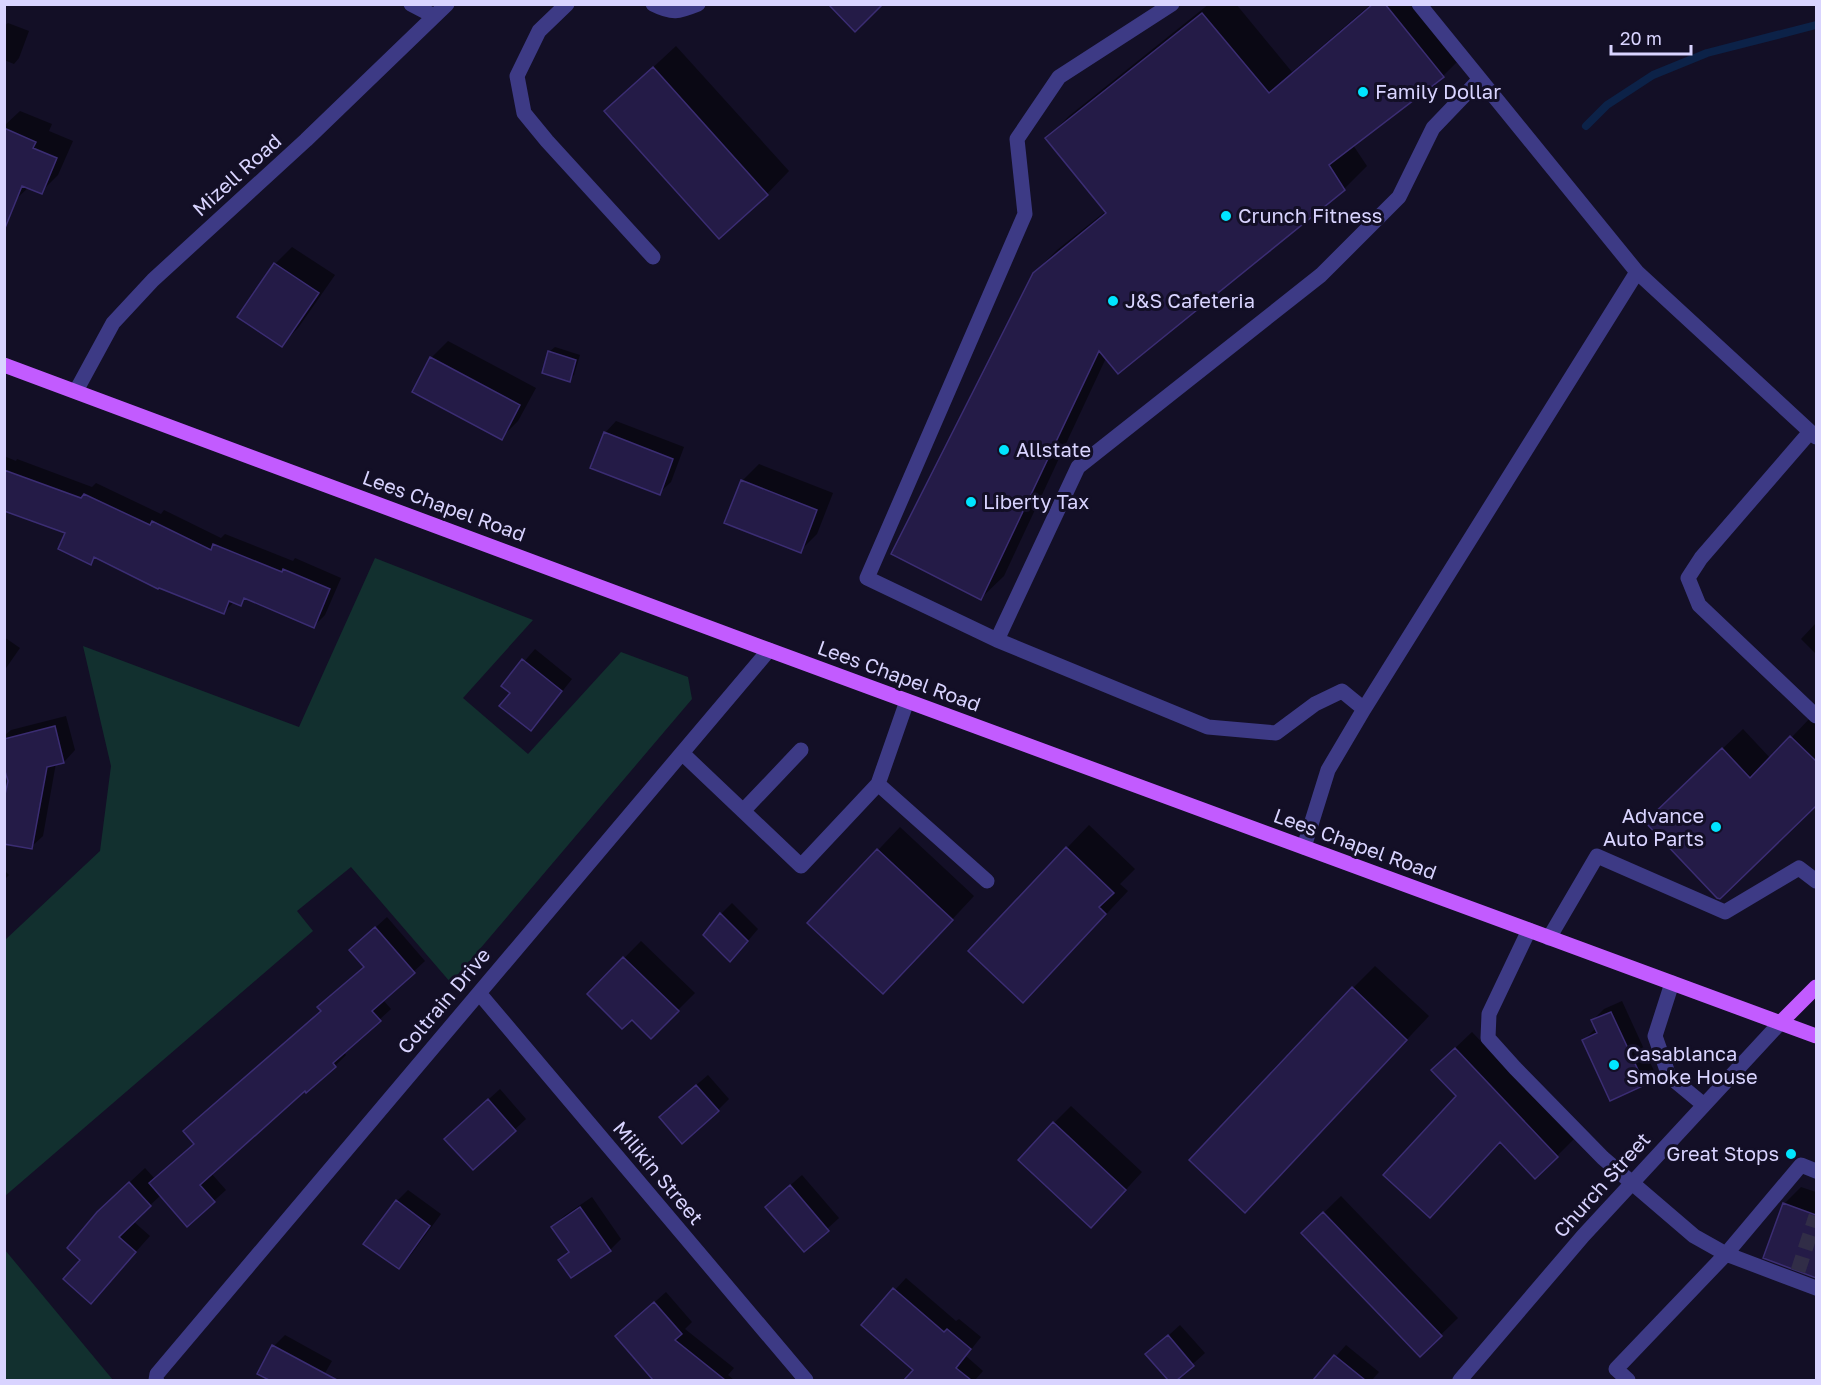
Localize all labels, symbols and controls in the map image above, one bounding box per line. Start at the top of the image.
scale bar [1611,18,1690,56]
text: 20 m [1620,27,1662,49]
place label: Family Dollar [1375,79,1501,103]
marker: Family Dollar [1356,85,1370,99]
street label: Mizell Road [187,128,286,220]
place label: Crunch Fitness [1238,203,1382,227]
marker: Crunch Fitness [1219,209,1233,223]
place label: J&S Cafeteria [1125,288,1255,312]
marker: J&S Cafeteria [1106,294,1120,308]
place label: Allstate [1016,437,1091,461]
marker: Allstate [997,443,1011,457]
street label: Lees Chapel Road [360,464,529,546]
place label: Liberty Tax [983,489,1089,513]
marker: Liberty Tax [964,495,978,509]
street label: Lees Chapel Road [815,634,984,716]
street label: Lees Chapel Road [1271,802,1440,884]
place label: Advance Auto Parts [1603,803,1704,850]
marker: Advance Auto Parts [1709,820,1723,834]
street label: Coltrain Drive [392,943,494,1058]
place label: Casablanca Smoke House [1626,1041,1758,1088]
marker: Casablanca Smoke House [1607,1058,1621,1072]
street label: Milikin Street [609,1116,709,1229]
street label: Church Street [1548,1127,1655,1242]
place label: Great Stops [1666,1141,1779,1165]
marker: Great Stops [1784,1147,1798,1161]

